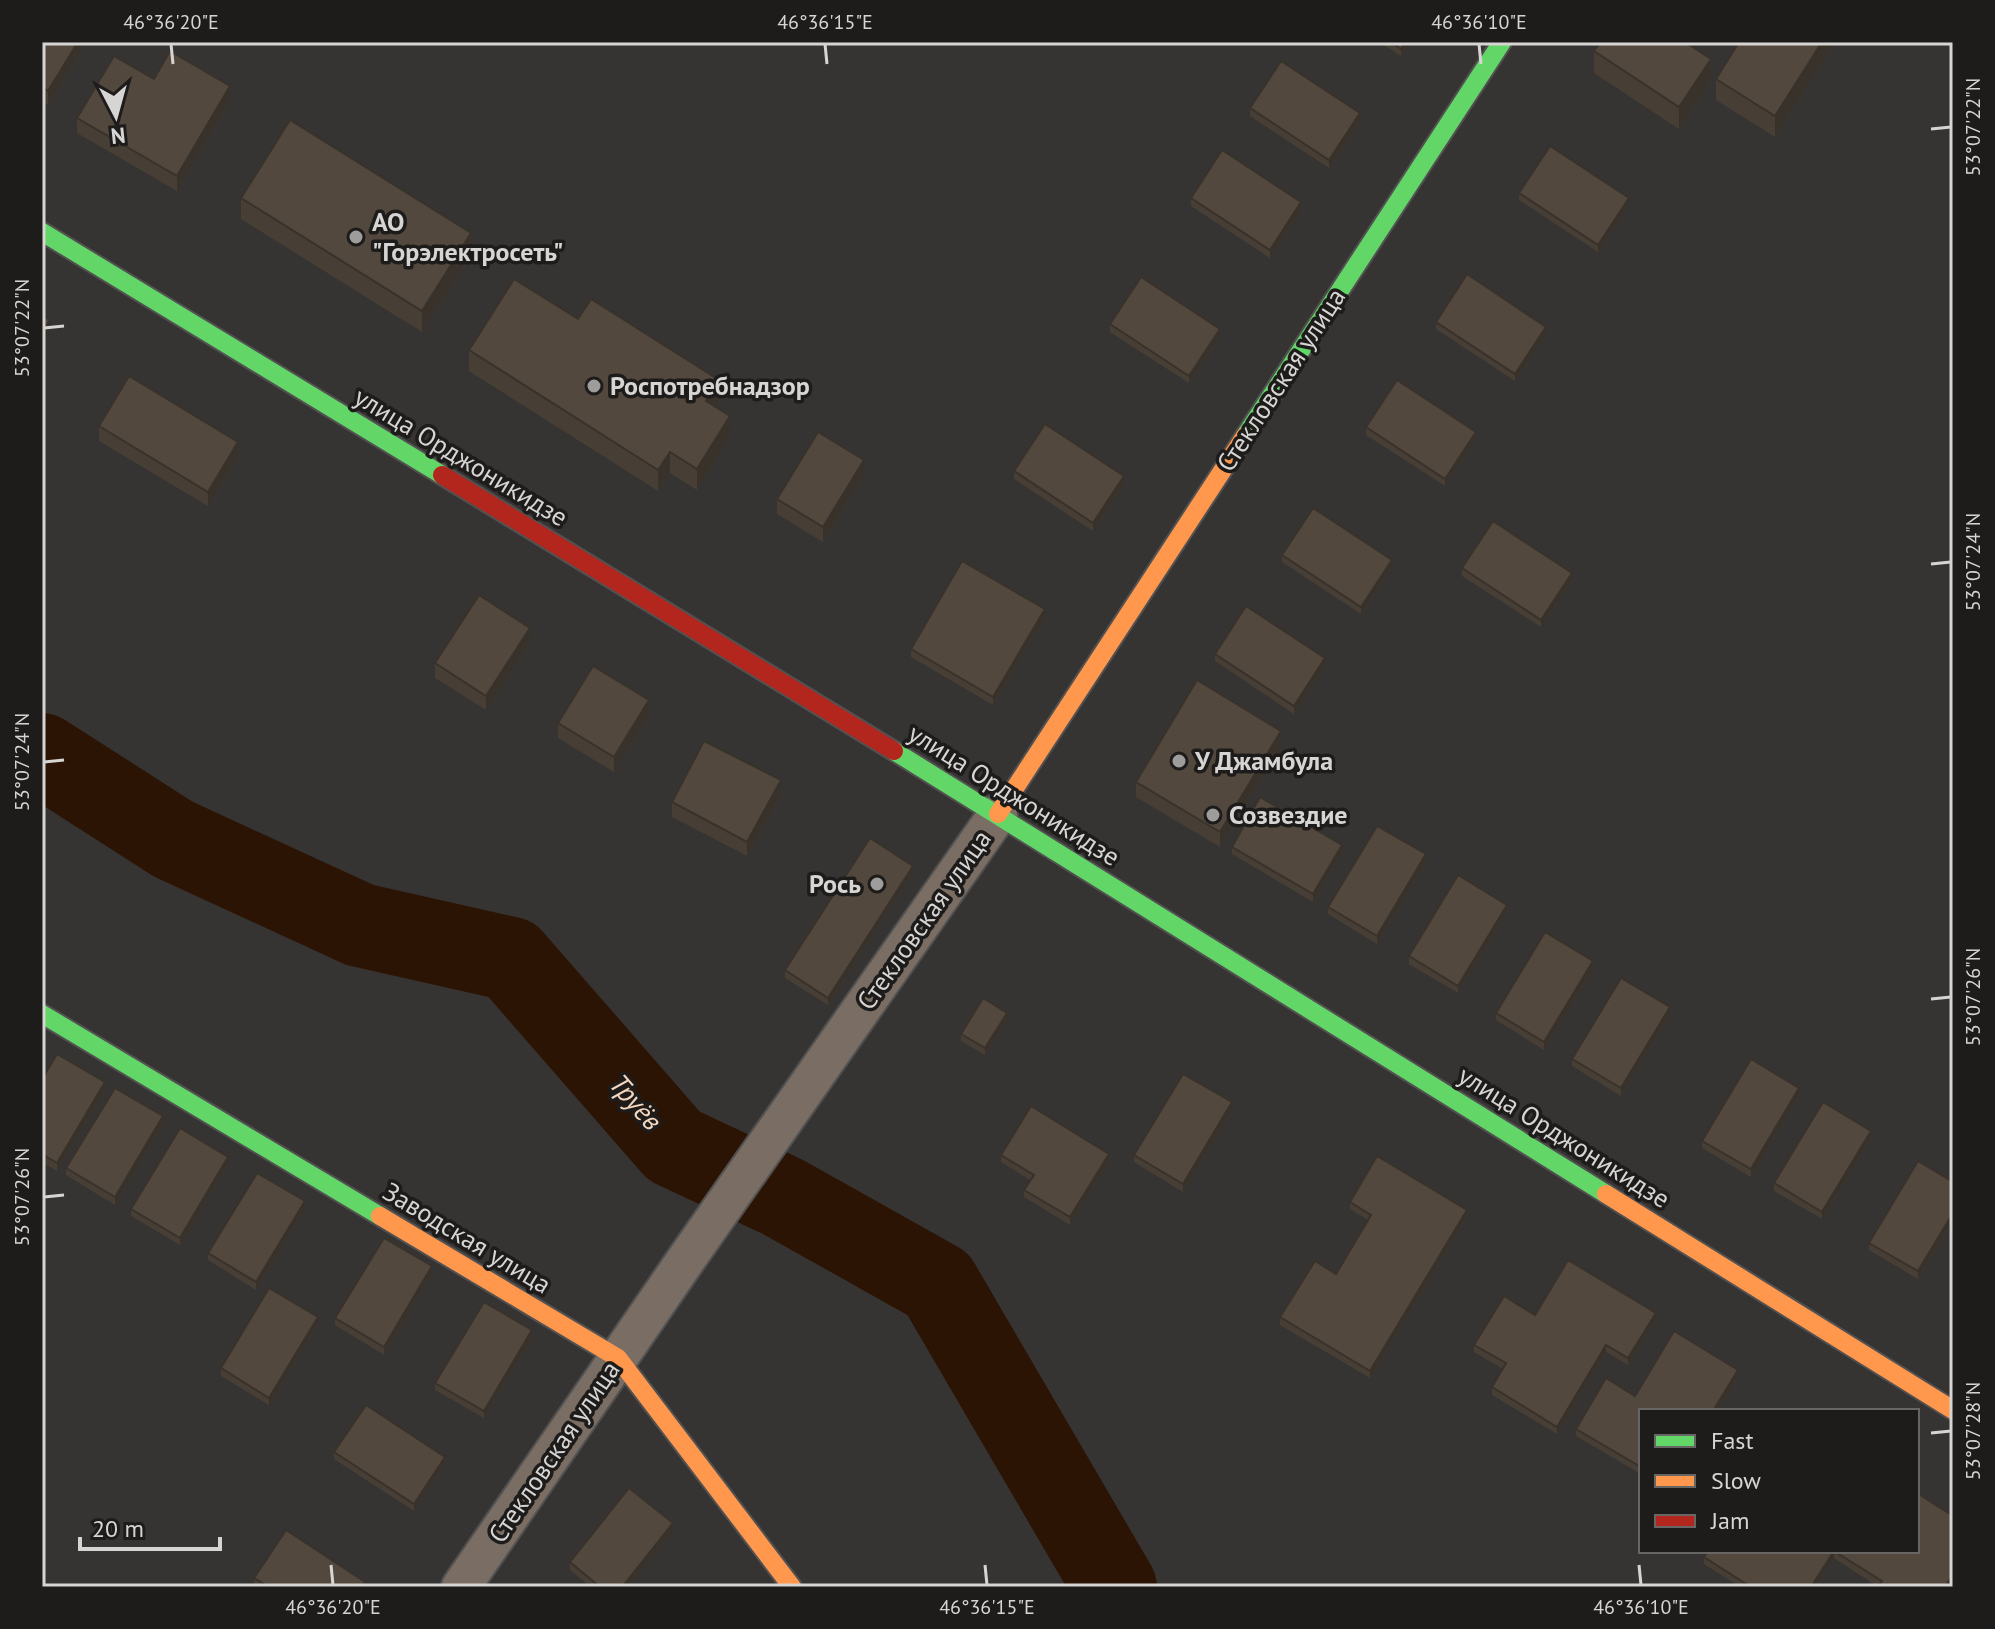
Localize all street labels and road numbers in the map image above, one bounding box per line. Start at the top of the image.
street label: Стекловская улица [1209,282,1352,478]
street label: улица Орджоникидзе [348,380,574,533]
street label: улица Орджоникидзе [902,716,1126,873]
street label: Стекловская улица [849,823,998,1016]
street label: улица Орджоникидзе [1452,1058,1676,1215]
street label: Заводская улица [377,1174,557,1301]
street label: Стекловская улица [481,1355,627,1549]

